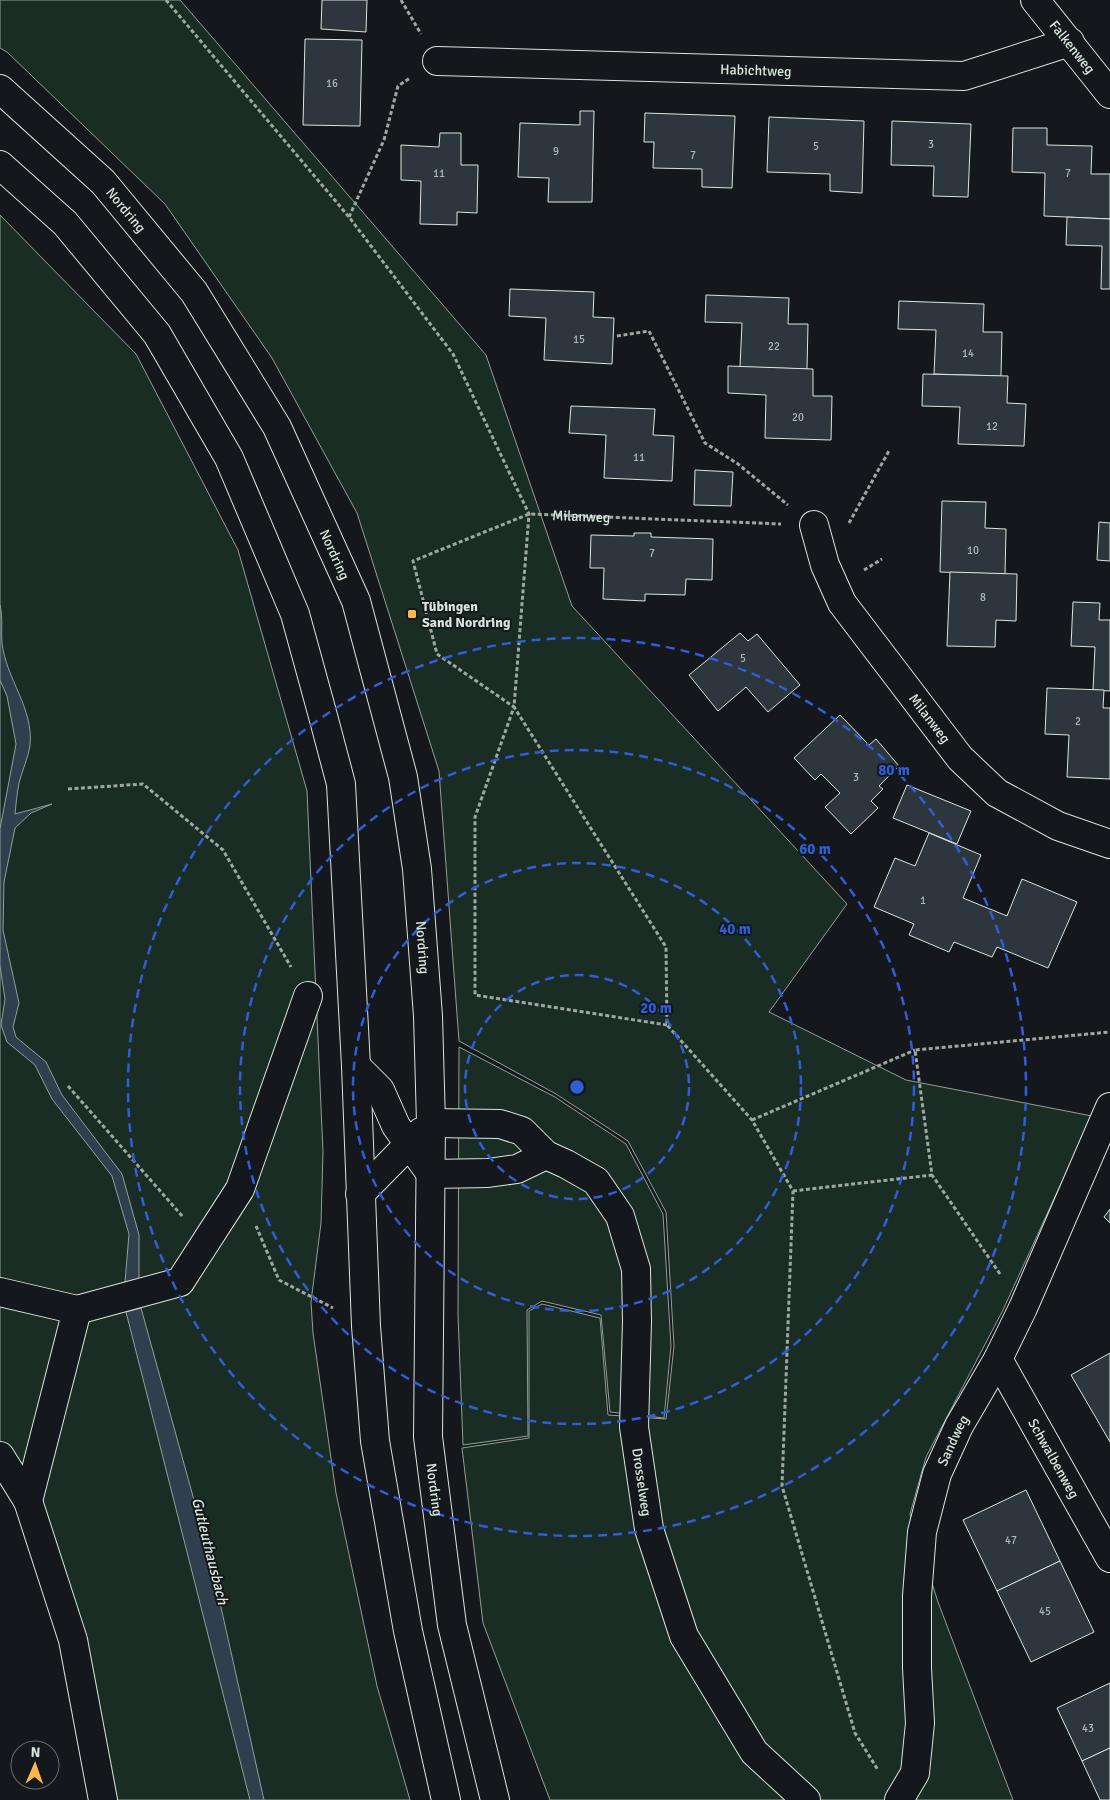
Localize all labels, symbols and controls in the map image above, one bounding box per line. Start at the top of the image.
street label: Falkenweg [1046,17,1099,77]
street label: Habichtweg [720,61,792,80]
house number: 16 [326,77,338,90]
house number: 3 [928,138,934,151]
house number: 5 [813,140,819,153]
house number: 9 [553,145,559,158]
house number: 7 [690,149,696,162]
house number: 11 [433,167,445,180]
house number: 7 [1065,167,1071,180]
street label: Nordring [102,184,149,236]
house number: 15 [573,333,585,346]
house number: 22 [768,340,780,353]
house number: 14 [962,347,974,360]
house number: 20 [792,411,804,424]
house number: 12 [986,420,998,433]
house number: 11 [633,451,645,464]
street label: Milanweg [552,507,611,526]
street label: Nordring [316,527,353,583]
house number: 10 [967,544,979,557]
house number: 7 [649,547,655,560]
house number: 8 [980,591,986,604]
place label: Tübingen Sand Nordring [422,598,511,631]
marker: Tübingen Sand Nordring [406,608,418,620]
house number: 5 [740,652,746,665]
street label: Milanweg [905,690,954,747]
house number: 2 [1075,715,1081,728]
text: 80 m [878,761,910,779]
house number: 3 [853,771,859,784]
text: 60 m [799,840,831,858]
house number: 1 [920,894,926,907]
street label: Nordring [412,920,433,975]
text: 40 m [719,920,751,938]
text: 20 m [640,999,672,1017]
centre of rings [568,1078,586,1096]
street label: Sandweg [934,1412,973,1469]
street label: Schwalbenweg [1024,1416,1083,1502]
street label: Drosselweg [628,1447,655,1517]
street label: Nordring [422,1462,446,1517]
water label: Gutleuthausbach [188,1496,232,1607]
house number: 47 [1005,1534,1017,1547]
house number: 45 [1039,1605,1051,1618]
house number: 43 [1082,1722,1094,1735]
north arrow [10,1740,60,1790]
text: N [30,1744,41,1761]

